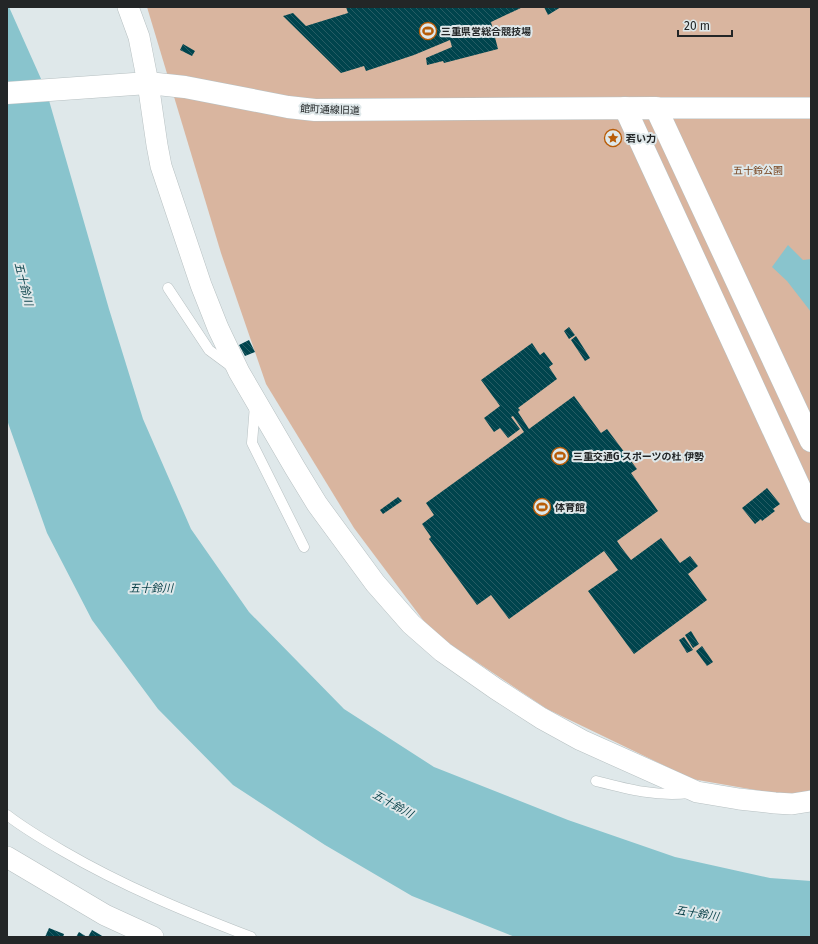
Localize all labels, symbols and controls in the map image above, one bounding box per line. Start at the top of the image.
scale bar [678,12,732,38]
text: 20 m [684,19,710,33]
sports icon: 三重県営総合競技場 [418,21,438,41]
place label: 三重県営総合競技場 [441,26,531,38]
street label: 館町通線旧道 [300,103,360,117]
place icon: 若い力 [603,128,623,148]
place label: 若い力 [625,133,656,145]
park label: 五十鈴公園 [733,165,783,177]
water label: 五十鈴川 [12,261,35,308]
sports icon: 三重交通G スポーツの杜 伊勢 [550,446,570,466]
place label: 三重交通G スポーツの杜 伊勢 [573,451,704,463]
sports icon: 体育館 [532,497,552,517]
place label: 体育館 [554,502,585,514]
water label: 五十鈴川 [129,582,174,595]
water label: 五十鈴川 [370,788,416,821]
water label: 五十鈴川 [674,904,721,924]

